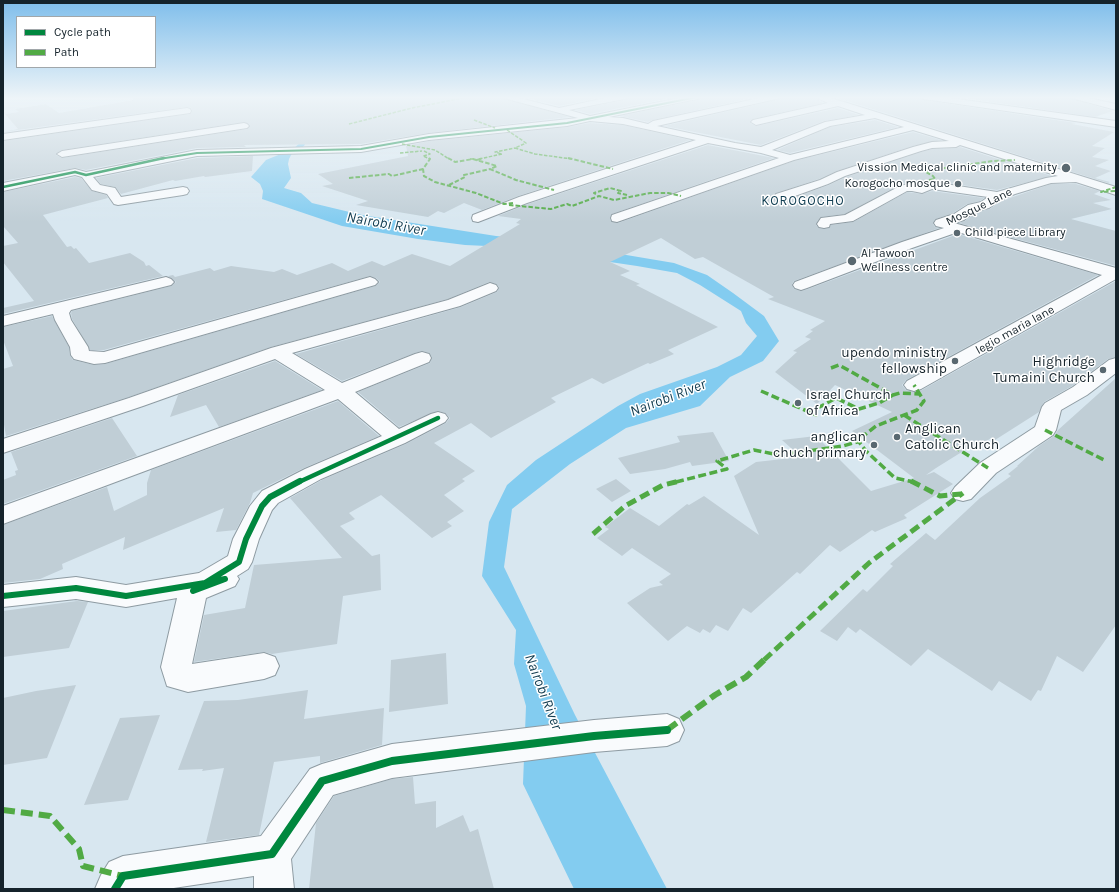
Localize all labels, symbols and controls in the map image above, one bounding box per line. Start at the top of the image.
legend [16,16,156,68]
text: Cycle path [54,25,111,39]
text: Path [54,45,79,59]
place label: Vission Medical clinic and maternity [857,161,1057,175]
marker: Vission Medical clinic and maternity [1060,162,1072,174]
place label: Korogocho mosque [845,177,950,191]
marker: Korogocho mosque [953,179,963,189]
street label: Mosque Lane [944,185,1014,229]
district label: KOROGOCHO [761,193,845,209]
water label: Nairobi River [345,208,427,240]
place label: Child piece Library [965,226,1066,240]
marker: Child piece Library [952,228,962,238]
place label: Al Tawoon Wellness centre [861,247,948,275]
marker: Al Tawoon Wellness centre [846,255,858,267]
street label: legio maria lane [973,302,1057,358]
place label: upendo ministry fellowship [841,345,947,378]
place label: Highridge Tumaini Church [993,354,1095,386]
marker: upendo ministry fellowship [950,356,960,366]
marker: Highridge Tumaini Church [1098,365,1108,375]
water label: Nairobi River [628,375,708,421]
place label: Israel Church of Africa [806,387,891,420]
marker: Israel Church of Africa [793,398,803,408]
place label: Anglican Catolic Church [905,421,999,454]
place label: anglican chuch primary [773,429,866,462]
marker: Anglican Catolic Church [892,432,902,442]
marker: anglican chuch primary [869,440,879,450]
water label: Nairobi River [520,652,566,732]

